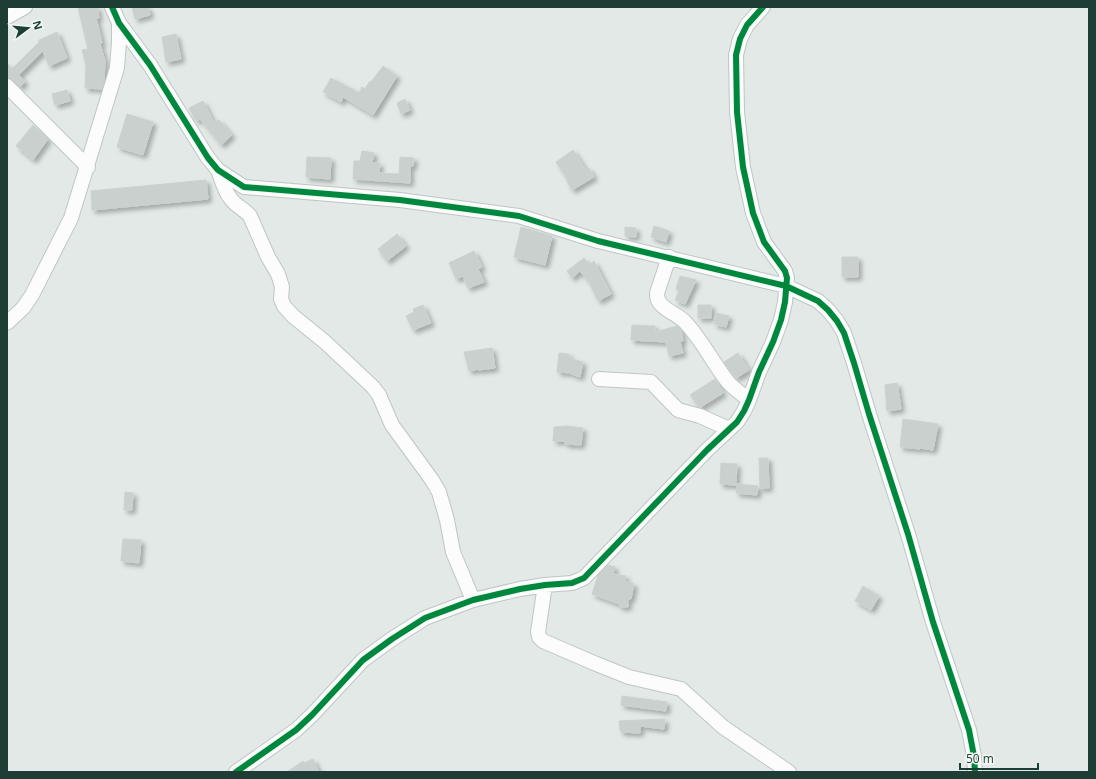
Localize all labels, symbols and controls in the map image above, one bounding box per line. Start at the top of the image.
north arrow [8,8,48,48]
text: N [30,19,47,31]
scale bar [960,745,1038,771]
text: 50 m [966,750,994,767]

